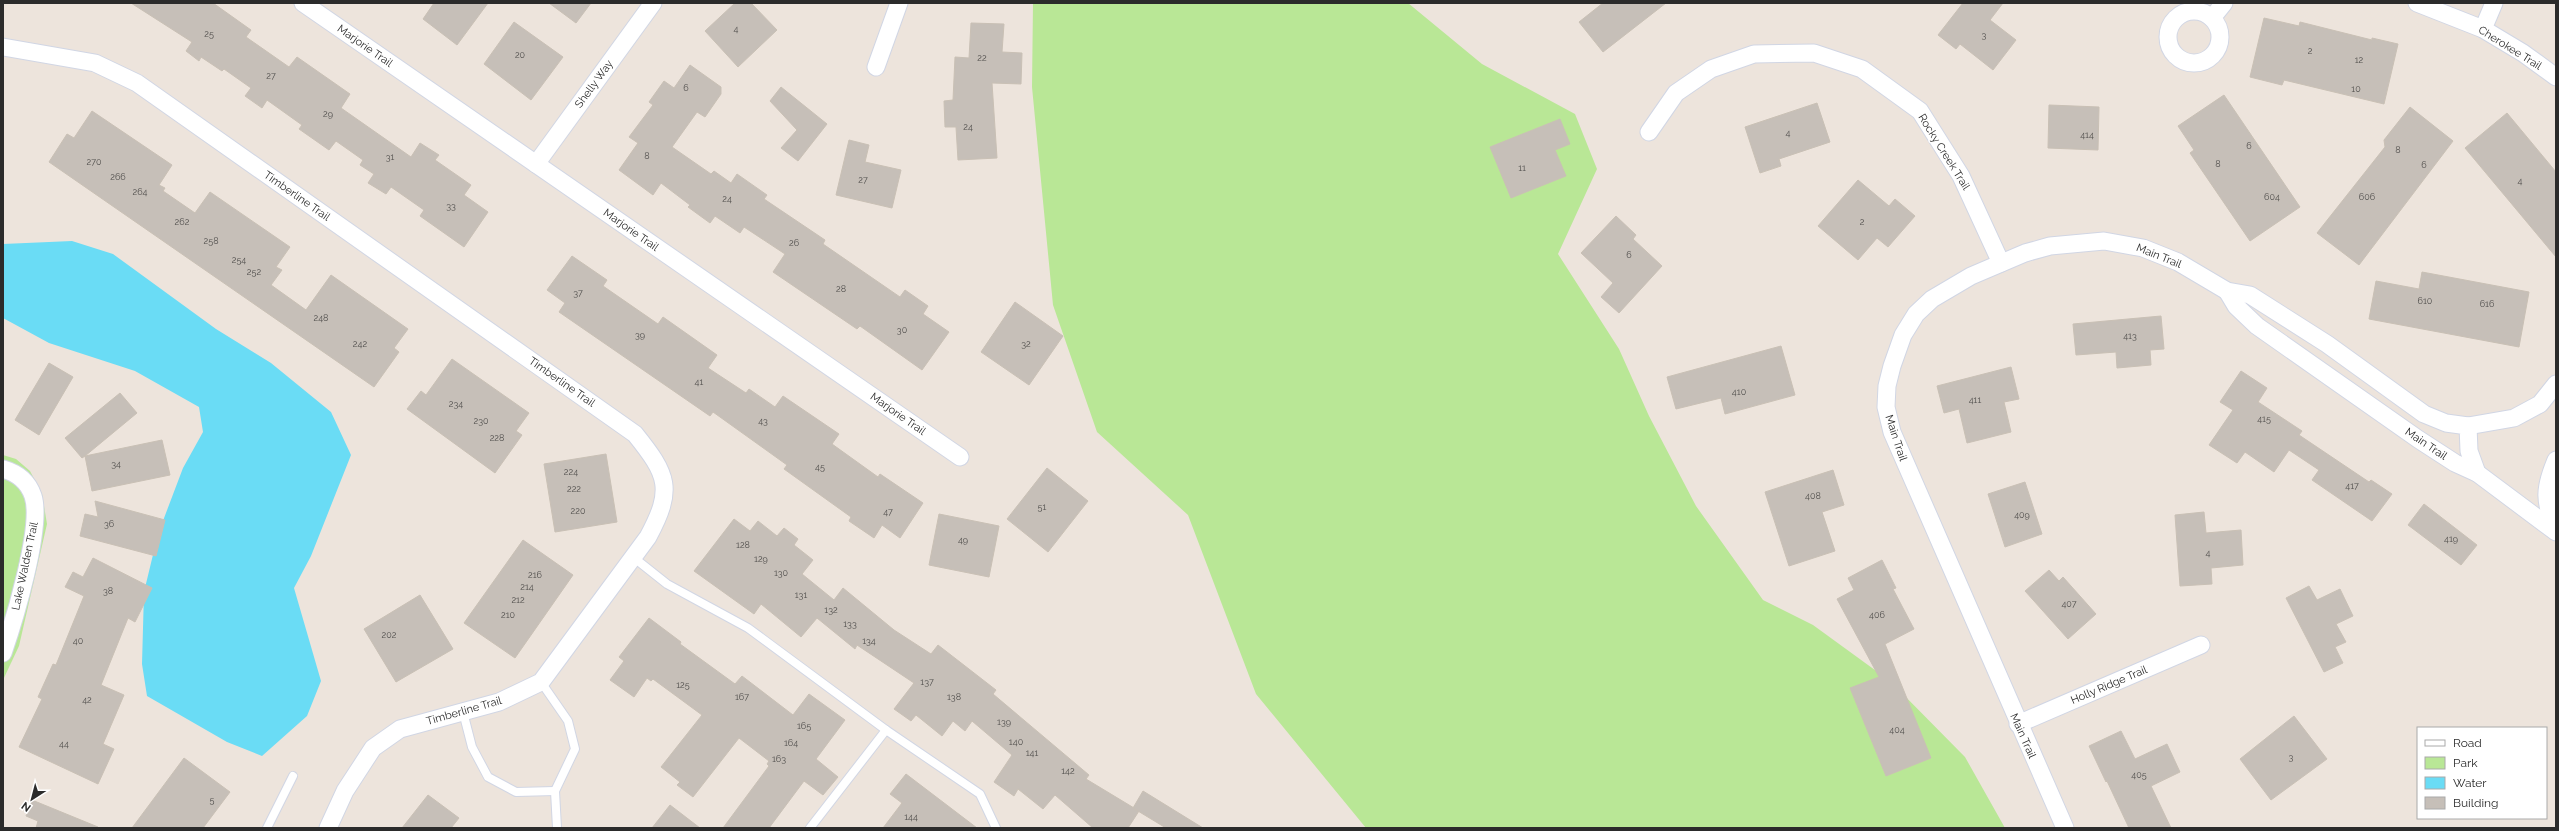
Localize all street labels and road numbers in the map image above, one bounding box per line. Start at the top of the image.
street label: Marjorie Trail [335,22,395,70]
street label: Cherokee Trail [2476,23,2544,73]
street label: Shelly Way [572,57,616,111]
street label: Rocky Creek Trail [1915,112,1973,192]
street label: Timberline Trail [261,168,333,224]
street label: Marjorie Trail [601,206,661,254]
street label: Main Trail [2134,241,2184,271]
street label: Timberline Trail [526,354,598,410]
street label: Marjorie Trail [868,390,928,438]
street label: Main Trail [1882,413,1910,463]
street label: Main Trail [2403,425,2449,463]
street label: Lake Walden Trail [9,521,41,611]
street label: Holly Ridge Trail [2069,663,2149,707]
street label: Timberline Trail [425,694,503,728]
street label: Main Trail [2007,712,2039,760]

